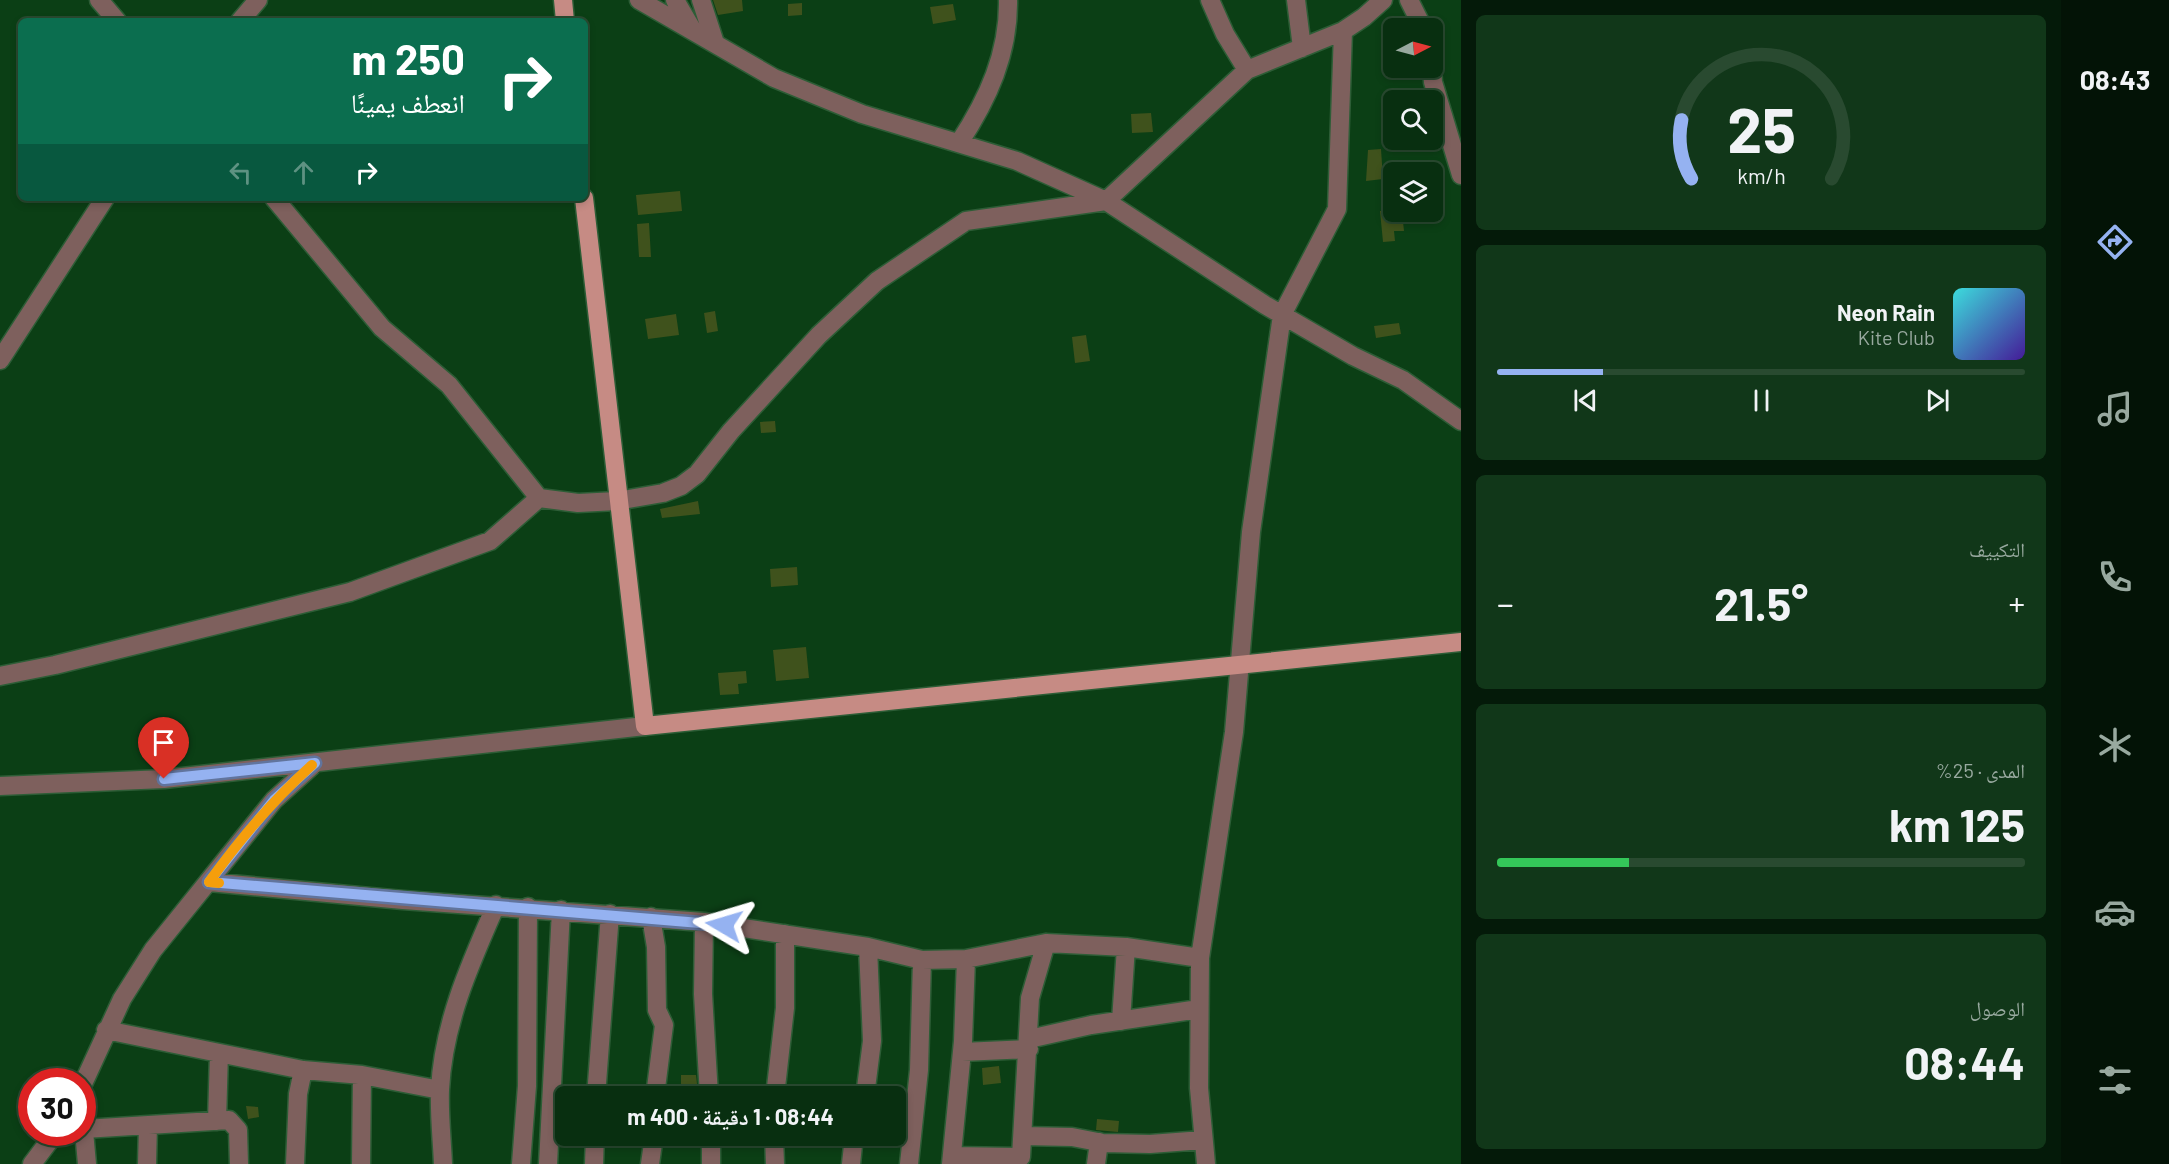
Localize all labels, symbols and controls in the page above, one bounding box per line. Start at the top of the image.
north arrow [1383,18,1443,78]
map controls [1383,18,1443,222]
text: 250 m [351,33,465,83]
icon: right [486,42,564,120]
text: 08:43 [2080,63,2150,95]
text: انعطف يمينًا [351,86,465,118]
button: search [1383,90,1443,150]
text: 25 [1727,92,1795,166]
icon: left [224,156,257,189]
icon: ahead [287,156,320,189]
icon: right [350,156,383,189]
button: layers [1383,162,1443,222]
text: km/h [1737,164,1785,189]
icon: directions [2094,221,2136,263]
text: Neon Rain [1837,299,1935,325]
text: Kite Club [1858,325,1935,349]
icon: previous [1569,384,1602,417]
icon: pause [1745,384,1778,417]
icon: next [1921,384,1954,417]
icon: music [2094,388,2136,430]
text: التكييف [1969,537,2025,561]
icon: phone [2094,556,2136,598]
text: 21.5° [1714,576,1808,630]
text: − [1497,583,1514,623]
text: + [2009,583,2025,623]
pin [138,717,189,779]
icon: climate [2094,724,2136,766]
icon: arrive [147,726,180,759]
text: المدى · 25% [1936,758,2025,782]
text: 125 km [1889,797,2025,851]
icon: car [2094,891,2136,933]
position arrow [692,893,756,957]
text: الوصول [1970,996,2025,1020]
text: 08:44 [1904,1035,2025,1089]
icon: filters [2094,1059,2136,1101]
speed limit sign: 30 [18,1068,96,1146]
text: 08:44 · 1 دقيقة · 400 m [627,1103,834,1129]

